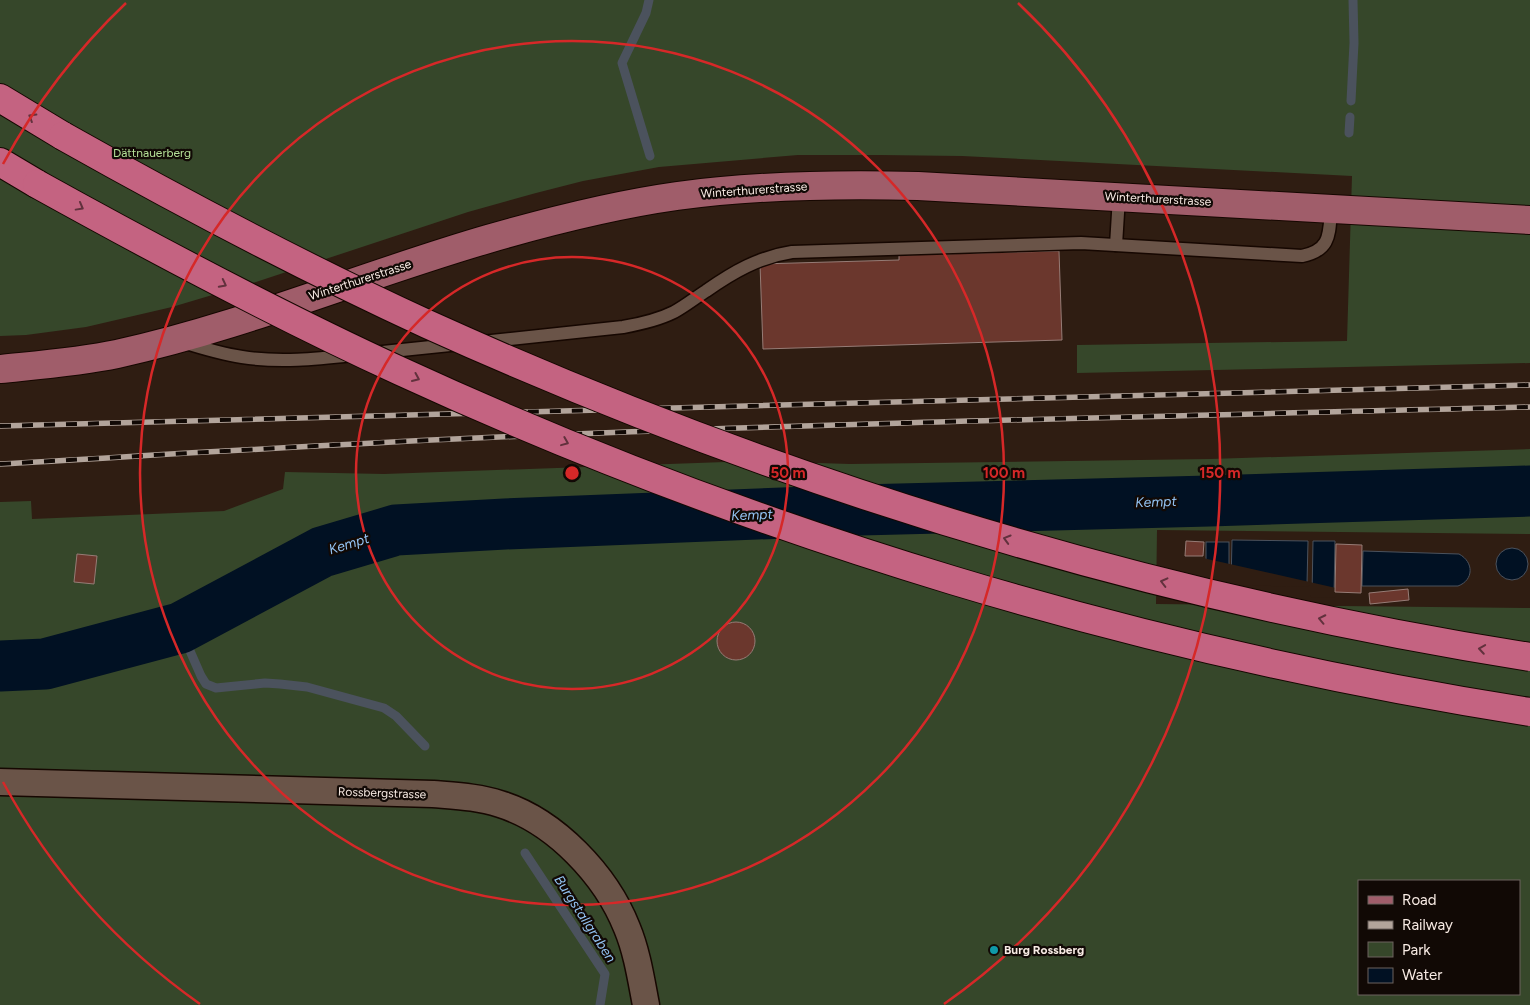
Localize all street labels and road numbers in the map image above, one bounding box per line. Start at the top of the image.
street label: Winterthurerstrasse [700,179,808,201]
street label: Winterthurerstrasse [1104,189,1212,209]
street label: Winterthurerstrasse [307,257,413,303]
street label: Rossbergstrasse [338,784,427,802]

